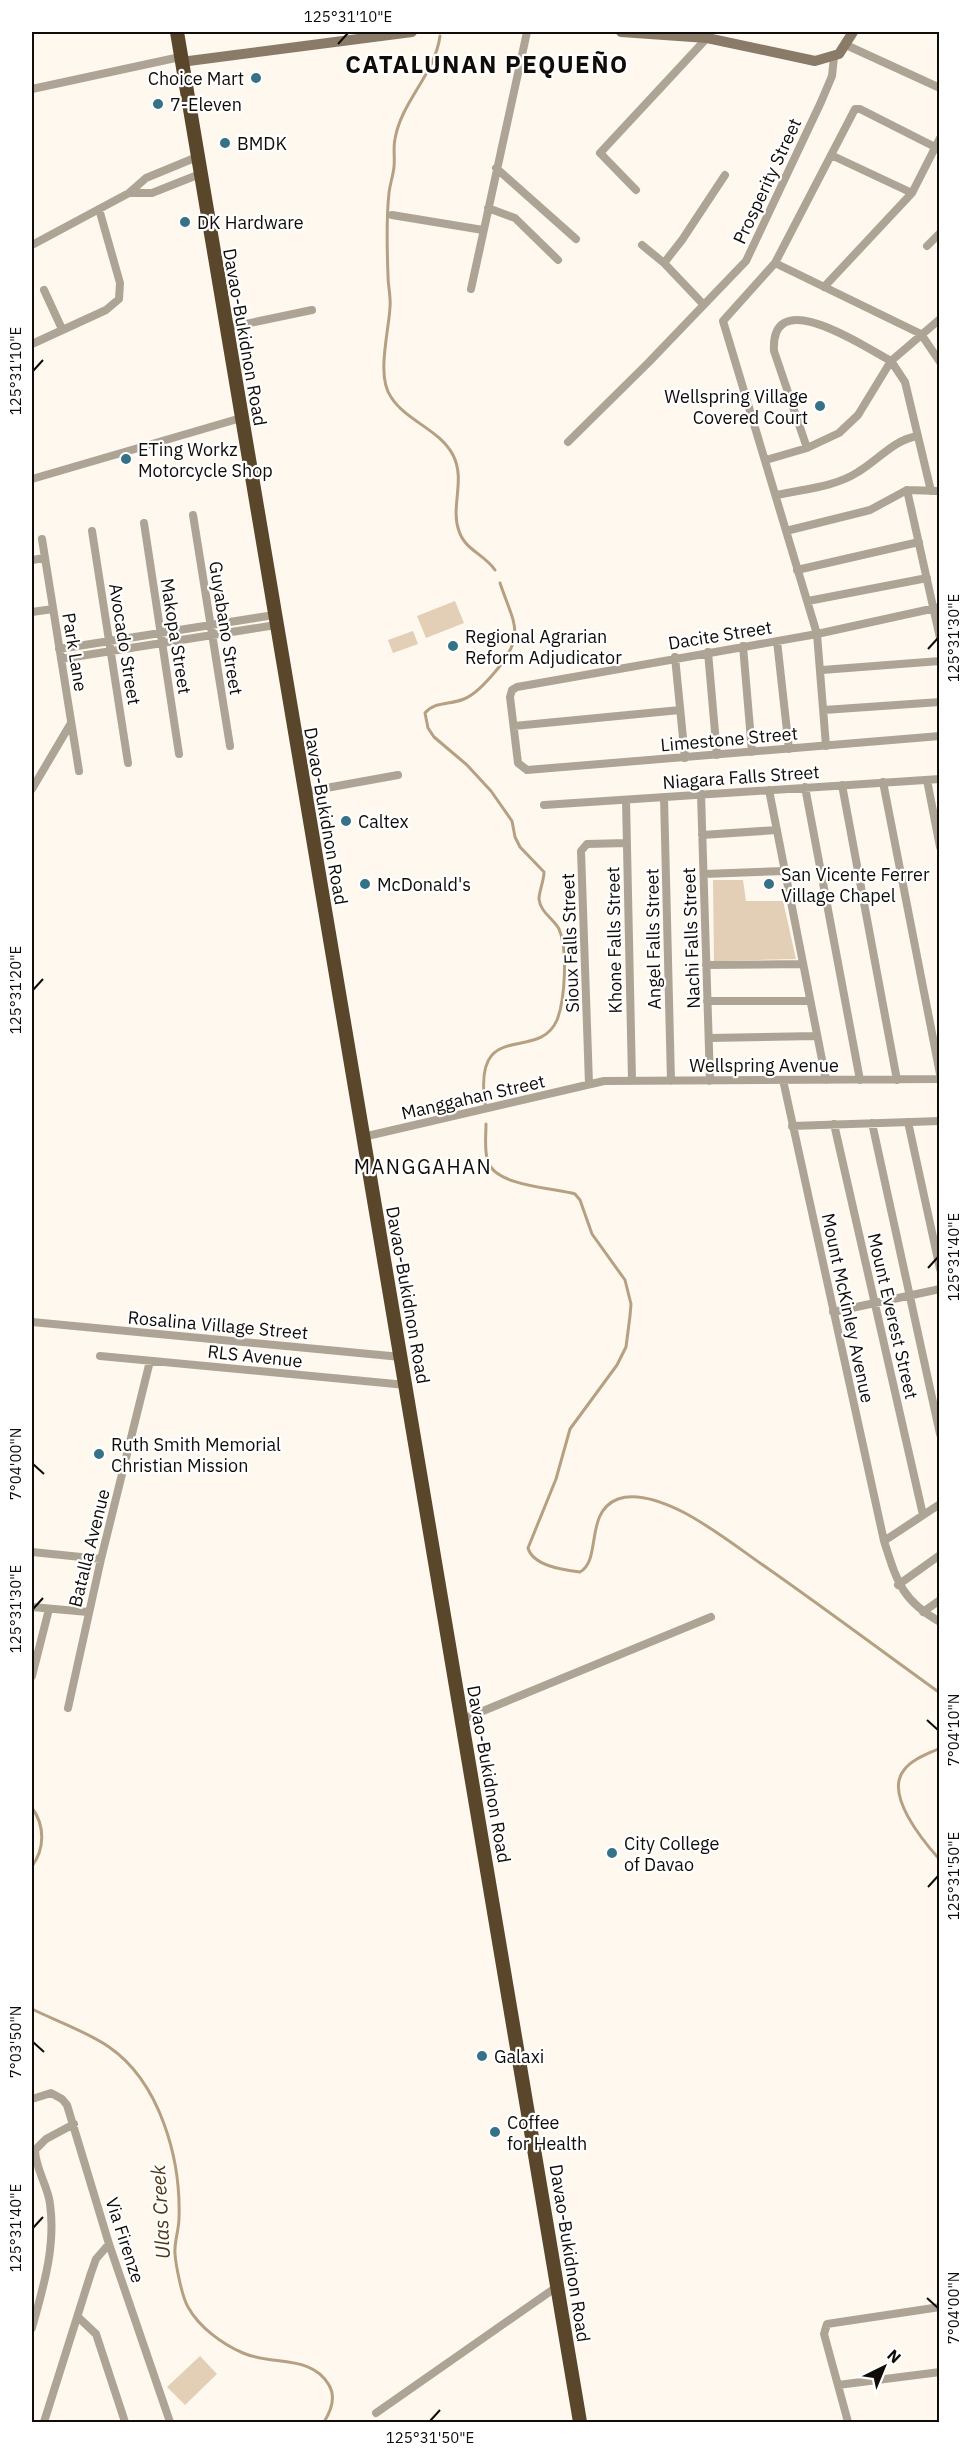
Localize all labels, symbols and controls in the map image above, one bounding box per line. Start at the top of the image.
text: 125°31'10"E [304,7,392,26]
district label: CATALUNAN PEQUEÑO [345,48,629,80]
place label: Choice Mart [148,67,244,90]
marker: Choice Mart [249,71,263,85]
place label: 7-Eleven [170,93,242,116]
marker: 7-Eleven [151,97,165,111]
street label: Prosperity Street [728,114,806,248]
place label: BMDK [237,132,287,155]
marker: BMDK [218,136,232,150]
place label: DK Hardware [197,211,304,234]
marker: DK Hardware [178,215,192,229]
street label: Davao-Bukidnon Road [218,246,272,428]
text: 125°31'10"E [6,327,25,415]
place label: Wellspring Village Covered Court [664,385,808,429]
marker: Wellspring Village Covered Court [813,399,827,413]
place label: ETing Workz Motorcycle Shop [138,438,273,482]
marker: ETing Workz Motorcycle Shop [119,452,133,466]
street label: Guyabano Street [204,560,248,696]
street label: Makopa Street [155,576,197,696]
street label: Avocado Street [104,582,146,706]
text: 125°31'30"E [944,594,963,682]
street label: Park Lane [57,611,93,693]
street label: Dacite Street [666,615,774,655]
place label: Regional Agrarian Reform Adjudicator [465,625,622,669]
marker: Regional Agrarian Reform Adjudicator [446,639,460,653]
street label: Limestone Street [659,722,799,756]
street label: Davao-Bukidnon Road [299,725,353,907]
street label: Niagara Falls Street [662,760,820,794]
place label: Caltex [358,810,409,833]
marker: Caltex [339,814,353,828]
place label: San Vicente Ferrer Village Chapel [781,863,930,907]
street label: Khone Falls Street [601,866,627,1014]
street label: Nachi Falls Street [677,867,705,1009]
street label: Angel Falls Street [640,868,666,1010]
place label: McDonald's [377,873,471,896]
street label: Sioux Falls Street [556,873,584,1013]
marker: McDonald's [358,877,372,891]
marker: San Vicente Ferrer Village Chapel [762,877,776,891]
text: 125°31'20"E [6,946,25,1034]
street label: Wellspring Avenue [689,1054,839,1077]
street label: Manggahan Street [399,1069,547,1125]
district label: MANGGAHAN [354,1153,492,1180]
street label: Davao-Bukidnon Road [381,1204,435,1386]
street label: Mount McKinley Avenue [817,1211,879,1405]
text: 125°31'40"E [944,1213,963,1301]
street label: Mount Everest Street [863,1231,923,1401]
street label: Rosalina Village Street [127,1306,309,1344]
street label: RLS Avenue [206,1340,304,1372]
text: 7°04'00"N [6,1428,25,1500]
place label: Ruth Smith Memorial Christian Mission [111,1433,281,1477]
marker: Ruth Smith Memorial Christian Mission [92,1447,106,1461]
street label: Batalla Avenue [63,1486,115,1609]
text: 125°31'30"E [6,1565,25,1653]
street label: Davao-Bukidnon Road [462,1683,516,1865]
text: 7°04'10"N [944,1694,963,1766]
place label: City College of Davao [624,1832,719,1876]
text: 125°31'50"E [944,1832,963,1920]
marker: City College of Davao [605,1846,619,1860]
text: 7°03'50"N [6,2006,25,2078]
place label: Galaxi [494,2045,544,2068]
marker: Galaxi [475,2049,489,2063]
place label: Coffee for Health [507,2111,587,2155]
marker: Coffee for Health [488,2125,502,2139]
street label: Davao-Bukidnon Road [545,2162,595,2344]
water label: Ulas Creek [144,2164,176,2260]
text: 125°31'40"E [6,2184,25,2272]
street label: Via Firenze [100,2194,150,2286]
text: 7°04'00"N [944,2272,963,2344]
north arrow [854,2337,914,2397]
text: N [883,2345,905,2367]
text: 125°31'50"E [386,2428,474,2447]

